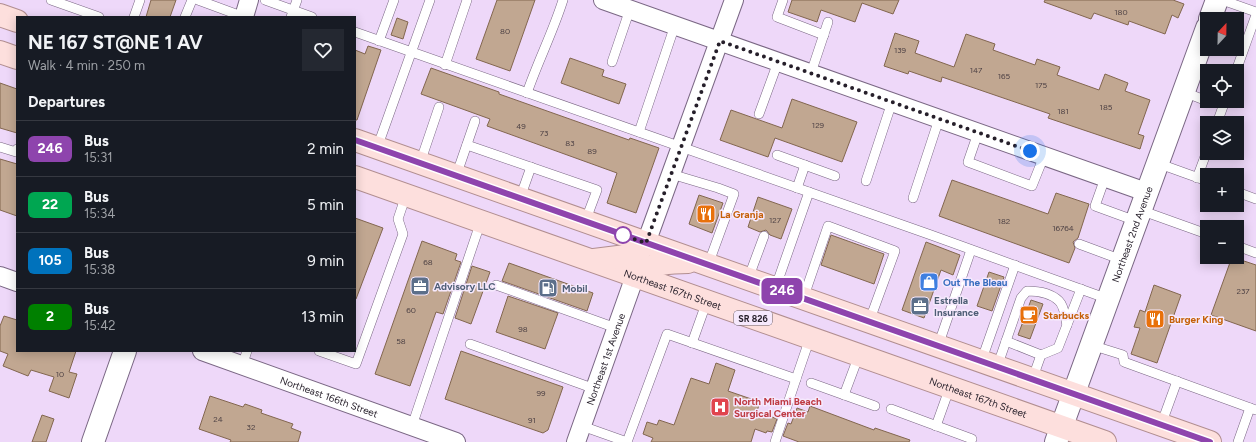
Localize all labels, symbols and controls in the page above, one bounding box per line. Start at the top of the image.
house number: 180 [1114,7,1128,17]
north arrow [1200,12,1244,56]
map controls [1200,12,1244,264]
house number: 80 [500,26,510,36]
button: heart [302,29,344,71]
text: NE 167 ST@NE 1 AV [28,31,203,54]
house number: 139 [894,45,907,55]
text: Walk · 4 min · 250 m [28,58,145,73]
button: locate [1200,64,1244,108]
house number: 147 [970,65,983,75]
house number: 165 [998,71,1011,81]
house number: 175 [1035,80,1047,90]
text: Departures [28,93,105,111]
house number: 185 [1100,102,1113,112]
house number: 181 [1057,106,1069,116]
button: layers [1200,116,1244,160]
house number: 129 [812,120,825,130]
house number: 49 [516,121,526,131]
house number: 73 [540,128,548,138]
text: Bus [84,132,109,150]
house number: 83 [565,138,575,148]
text: 246 [37,140,63,157]
text: 2 min [307,140,344,158]
your location [1020,141,1040,161]
house number: 89 [587,146,597,156]
text: 15:31 [84,150,113,165]
button: + [1200,168,1244,212]
street label: Northeast 2nd Avenue [1108,184,1155,284]
text: Bus [84,188,109,206]
text: 22 [42,196,58,213]
text: 5 min [307,196,344,214]
restaurant icon: La Granja [695,203,717,225]
text: 15:34 [84,206,115,221]
place label: La Granja [720,208,764,221]
house number: 127 [769,215,782,225]
house number: 182 [998,216,1010,226]
button: − [1200,220,1244,264]
house number: 16764 [1052,223,1074,233]
unlabelled marker [614,226,632,244]
text: Bus [84,244,109,262]
text: 105 [38,252,62,269]
text: 9 min [307,252,344,270]
house number: 68 [423,257,433,267]
text: 15:38 [84,262,115,277]
street label: Northeast 167th Street [622,266,724,313]
shop icon: Out The Bleau [918,271,940,293]
office icon: Advisory LLC [409,275,431,297]
place label: Out The Bleau [943,276,1008,289]
fuel station icon: Mobil [537,277,559,299]
line badge: 246 [759,278,805,304]
place label: Advisory LLC [434,280,496,293]
place label: Mobil [562,282,587,295]
text: 246 [769,282,795,299]
house number: 237 [1236,286,1250,296]
place label: Estrella Insurance [934,294,979,319]
office icon: Estrella Insurance [909,295,931,317]
text: Bus [84,300,109,318]
cafe icon: Starbucks [1018,304,1040,326]
house number: 60 [406,305,416,315]
text: 2 [46,308,54,325]
text: 13 min [301,308,344,326]
restaurant icon: Burger King [1144,308,1166,330]
place label: Starbucks [1043,309,1090,322]
street label: Northeast 1st Avenue [583,311,628,407]
road number: SR 826 [734,311,772,325]
place label: Burger King [1169,313,1223,326]
text: 15:42 [84,318,115,333]
house number: 98 [518,324,528,334]
house number: 58 [396,336,406,346]
house number: 10 [56,369,64,379]
street label: Northeast 166th Street [278,373,380,420]
street label: Northeast 167th Street [928,374,1029,421]
house number: 99 [536,388,546,398]
place label: North Miami Beach Surgical Center [734,395,822,420]
hospital icon: North Miami Beach Surgical Center [709,396,731,418]
house number: 24 [213,414,223,424]
house number: 91 [528,415,536,425]
house number: 32 [247,422,255,432]

